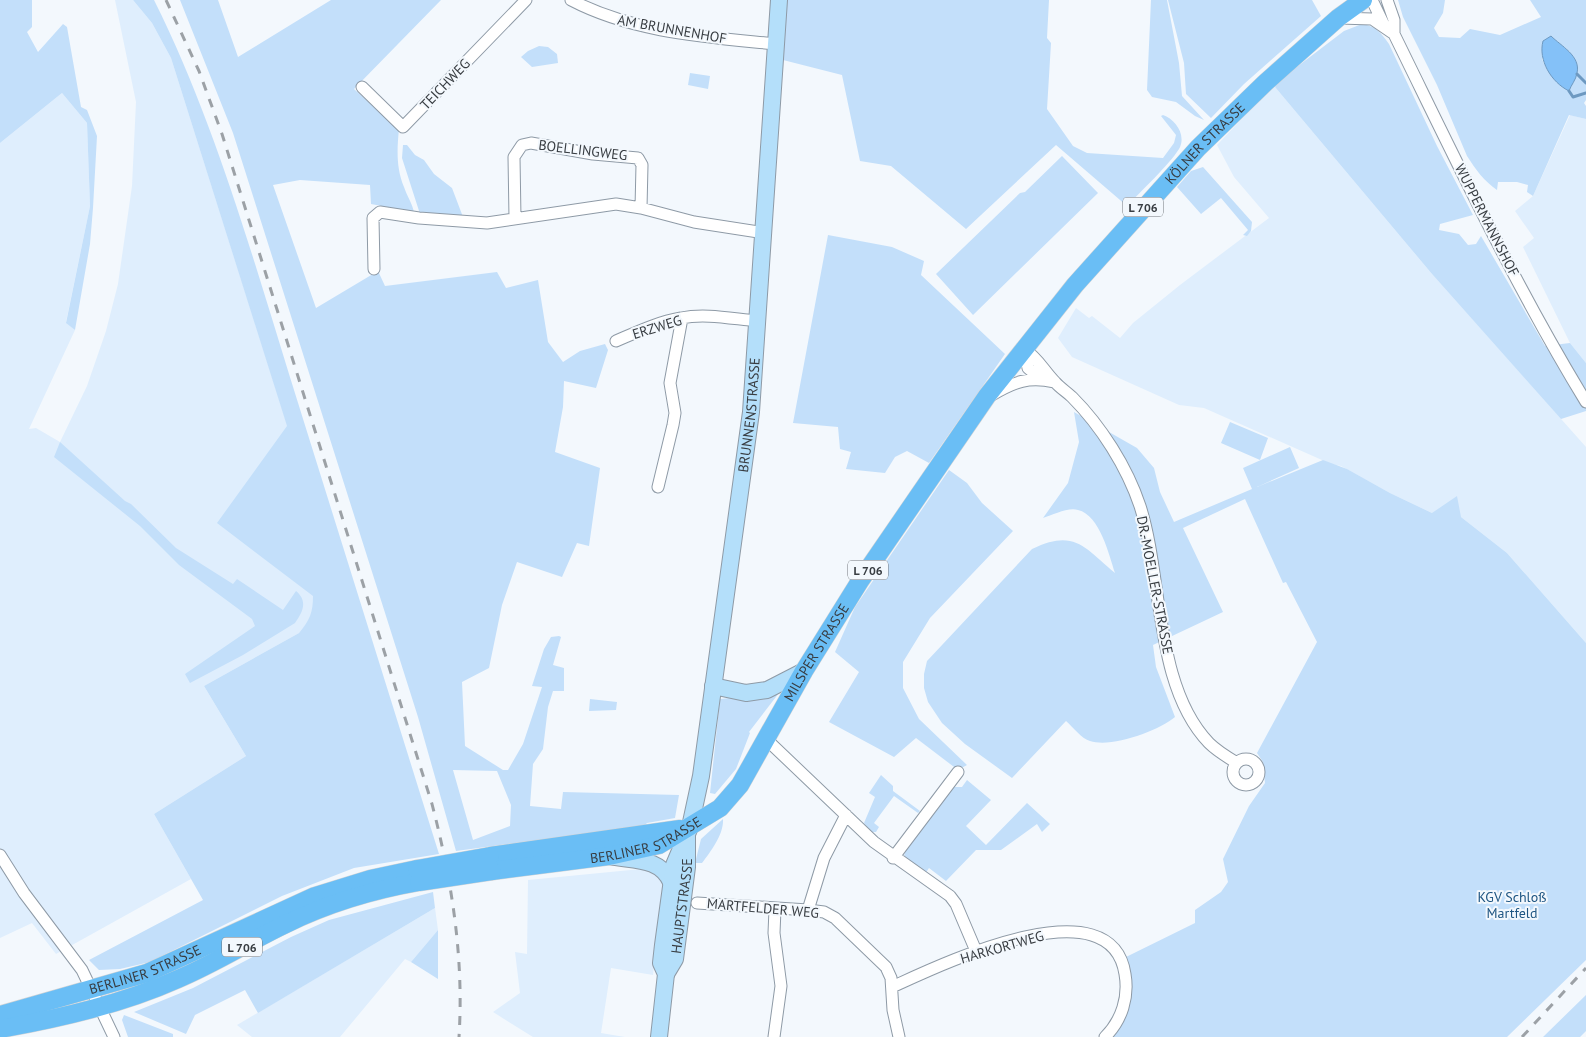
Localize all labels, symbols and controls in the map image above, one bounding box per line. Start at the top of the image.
street label: AM BRUNNENHOF [616,11,728,47]
street label: TEICHWEG [416,55,474,113]
street label: KÖLNER STRASSE [1161,98,1249,188]
street label: BOELLINGWEG [538,136,628,164]
street label: WUPPERMANNSHOF [1451,161,1523,279]
road number: L 706 [1123,198,1163,216]
street label: ERZWEG [630,311,684,343]
street label: BRUNNENSTRASSE [734,357,764,473]
street label: DR.-MOELLER-STRASSE [1133,514,1177,656]
road number: L 706 [848,560,888,580]
street label: MILSPER STRASSE [780,600,853,704]
street label: BERLINER STRASSE [589,812,705,867]
street label: HAUPTSTRASSE [667,858,696,955]
park label: KGV Schloß Martfeld [1478,888,1546,922]
street label: MARTFELDER WEG [706,894,820,922]
street label: HARKORTWEG [958,926,1046,968]
road number: L 706 [222,938,262,956]
street label: BERLINER STRASSE [87,941,204,998]

